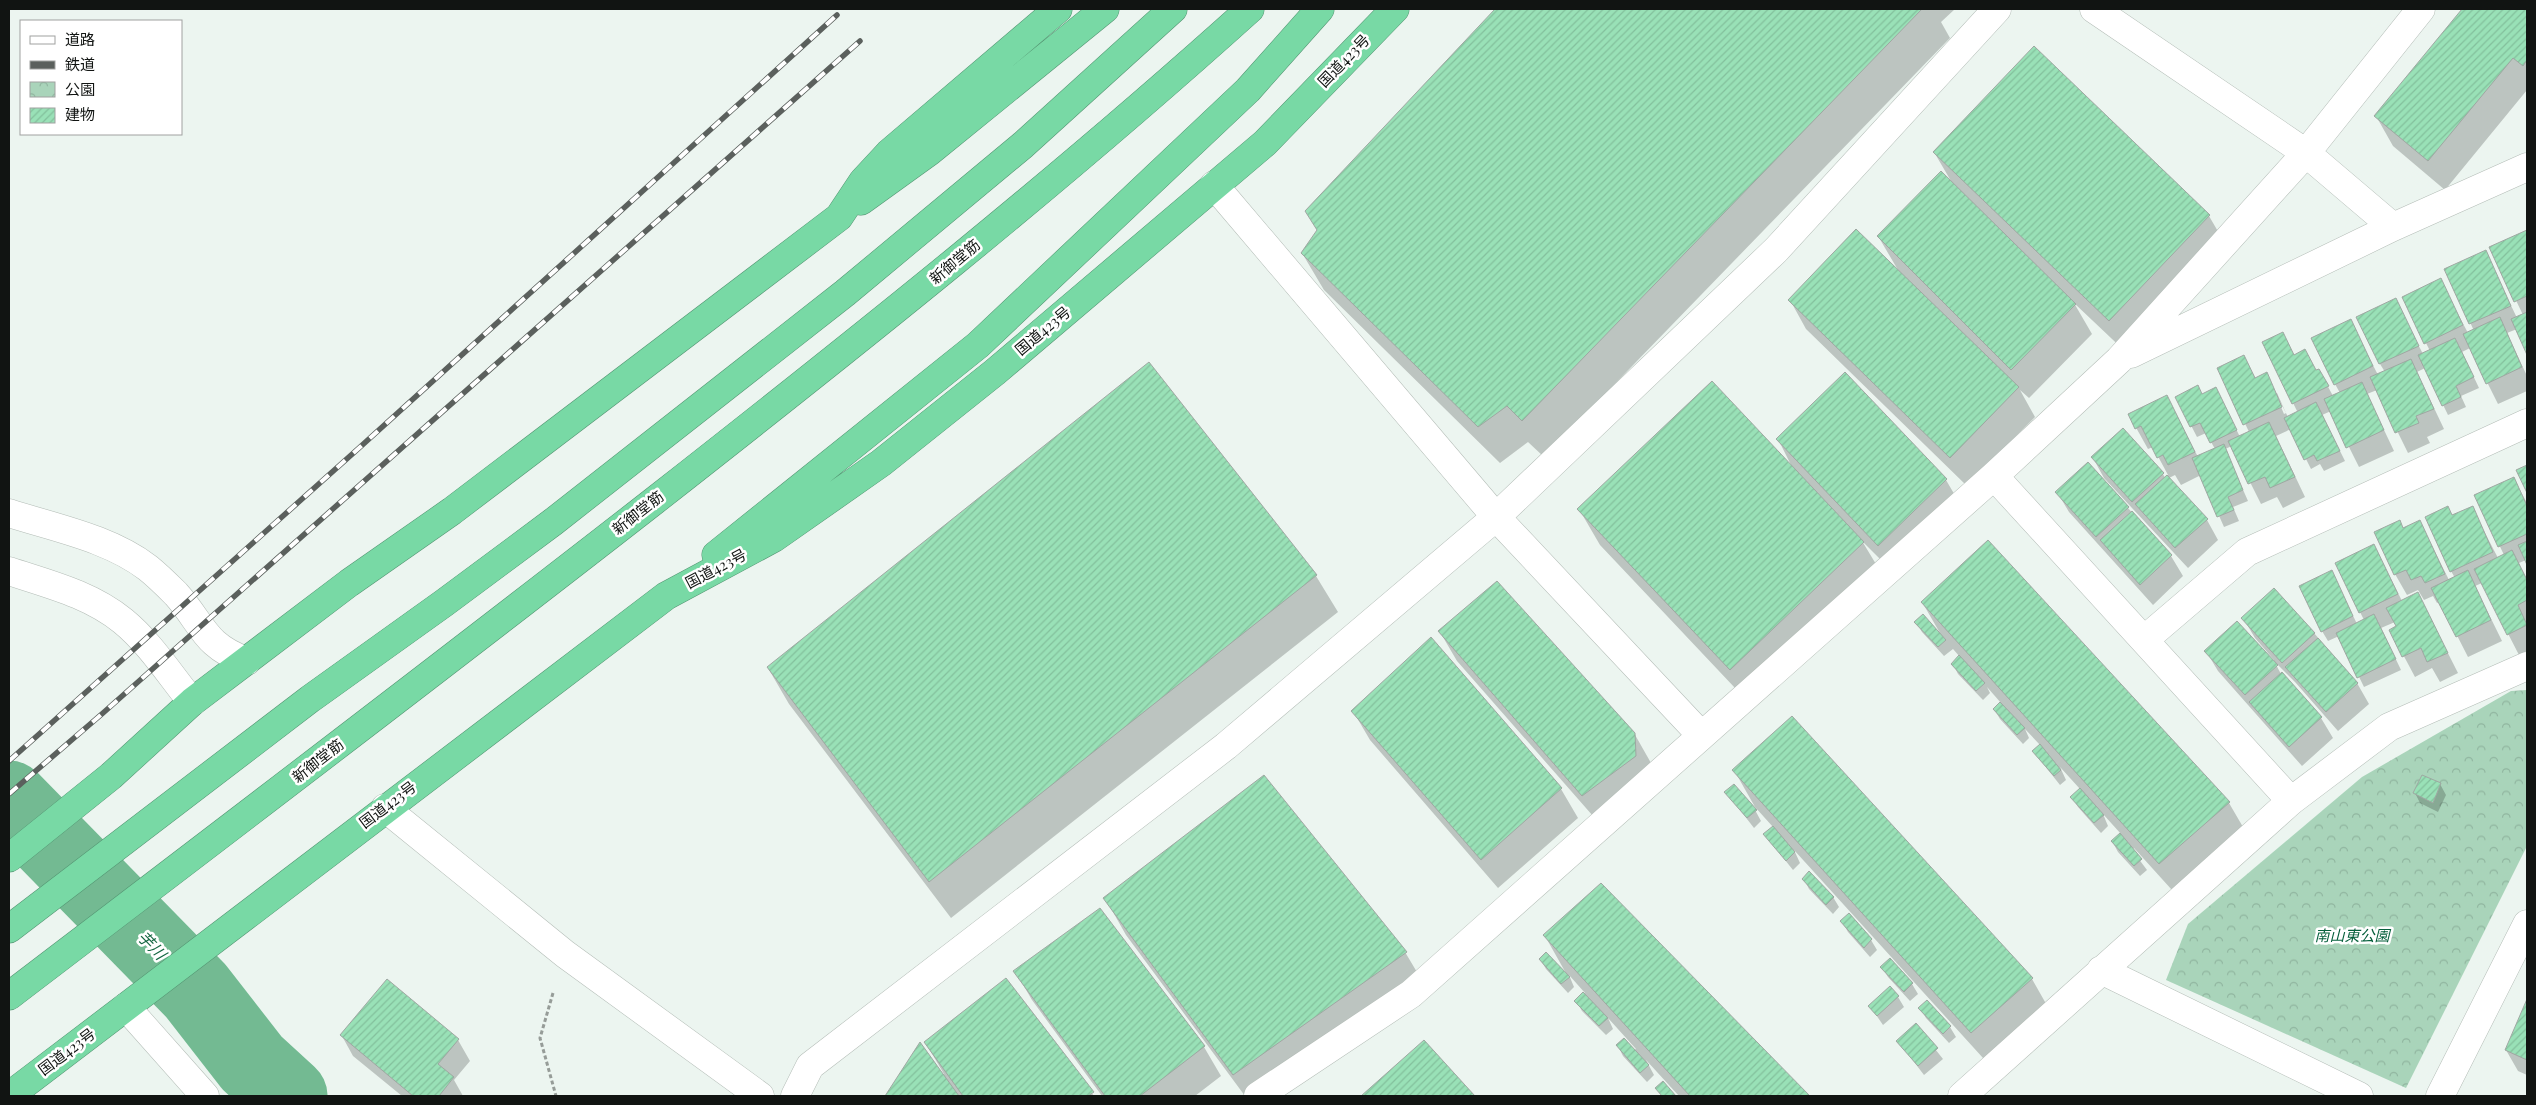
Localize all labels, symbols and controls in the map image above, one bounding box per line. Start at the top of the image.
legend [20,20,182,135]
text: 道路 [65,29,95,49]
street label: 国道423号 [1313,29,1374,91]
text: 鉄道 [65,54,95,74]
text: 公園 [65,79,95,99]
text: 建物 [65,104,95,124]
street label: 新御堂筋 [925,234,984,288]
street label: 国道423号 [1011,301,1074,359]
street label: 新御堂筋 [608,486,667,539]
street label: 国道423号 [682,544,750,593]
street label: 新御堂筋 [288,734,347,787]
street label: 国道423号 [355,776,420,832]
park label: 南山東公園 [2314,925,2391,945]
water label: 芋川 [134,926,172,965]
street label: 国道423号 [34,1023,99,1079]

